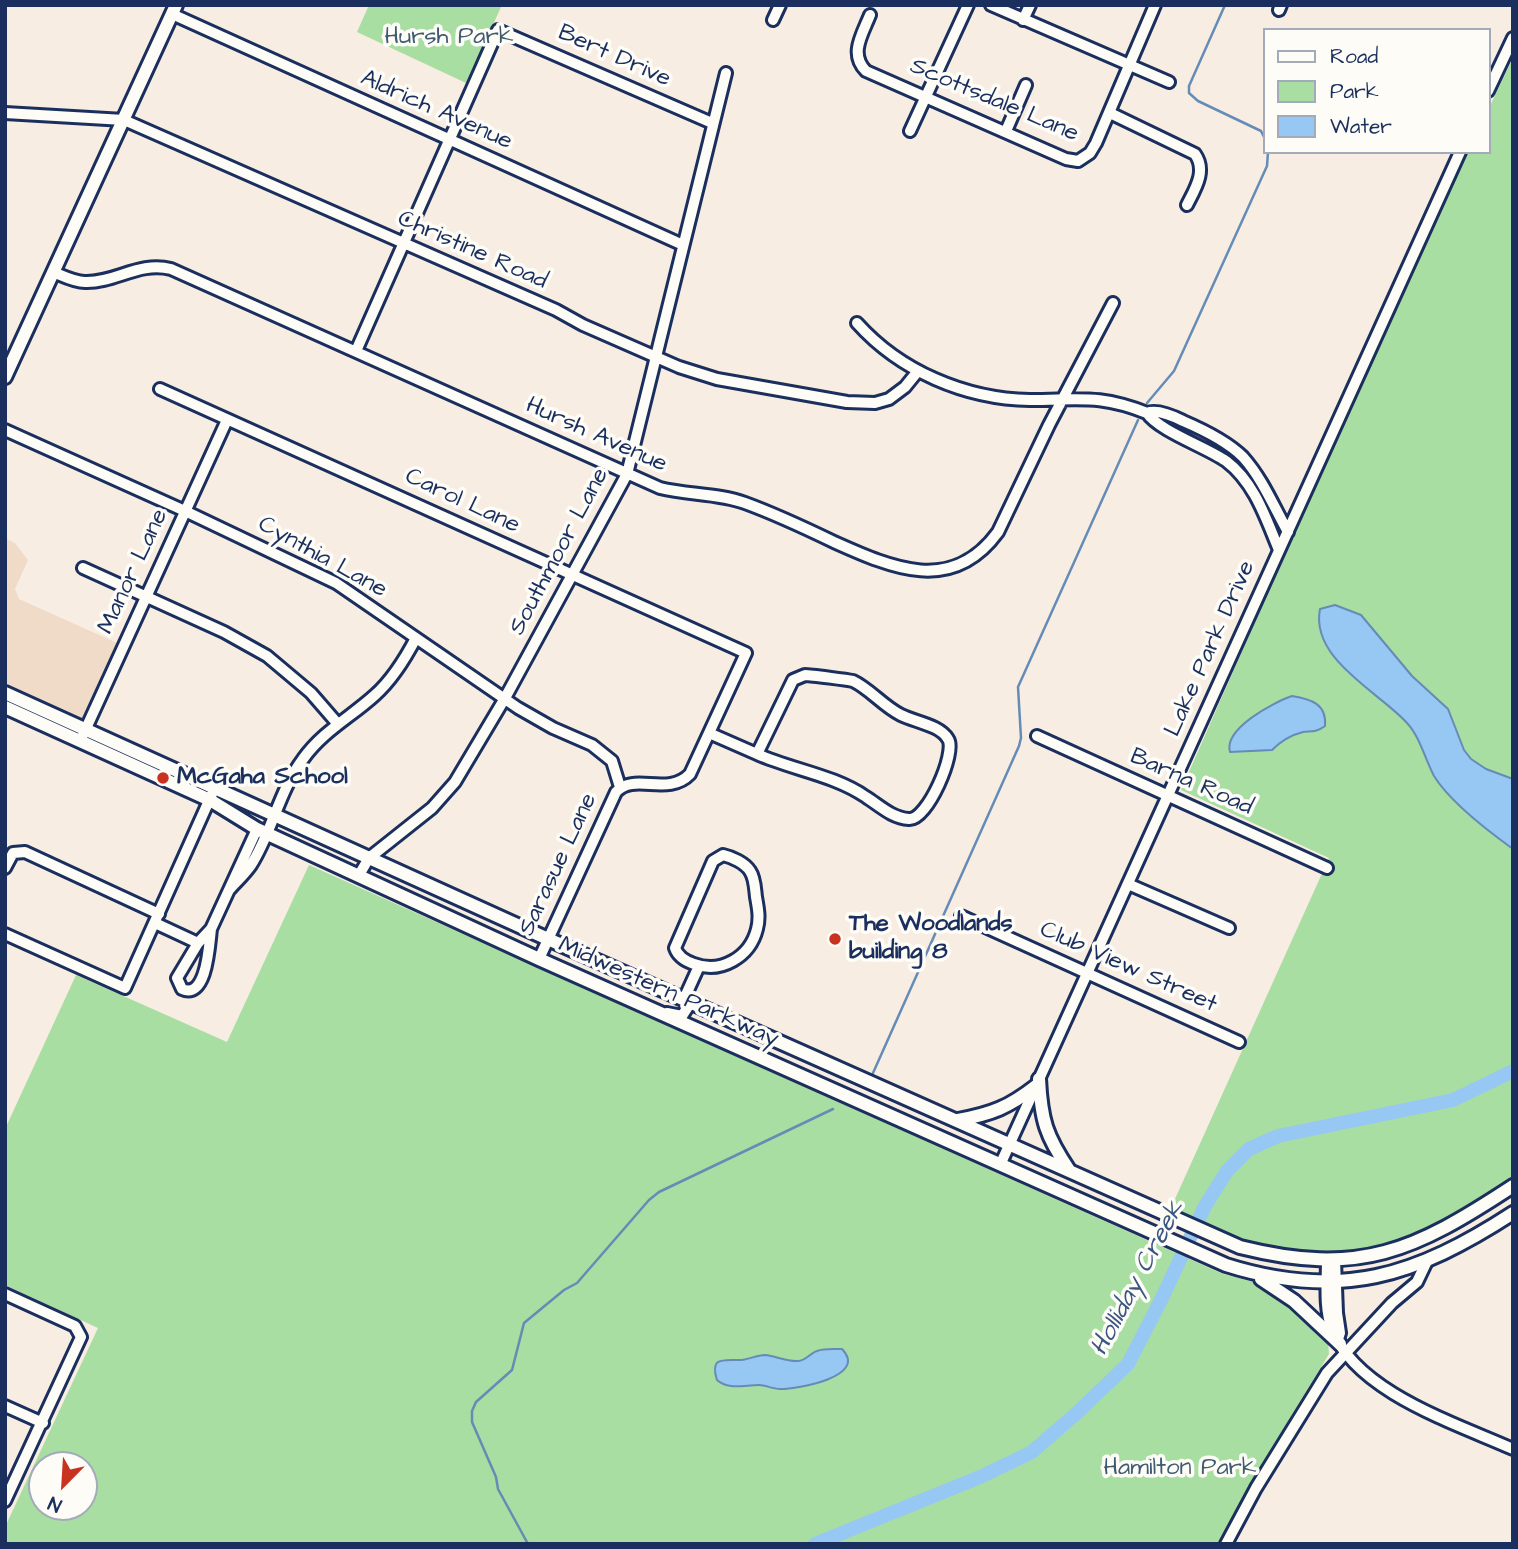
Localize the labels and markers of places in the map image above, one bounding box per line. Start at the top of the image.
place label: McGaha School [177,764,348,792]
marker: McGaha School [155,770,171,786]
place label: The Woodlands building 8 [849,911,1013,967]
marker: The Woodlands building 8 [827,931,843,947]

